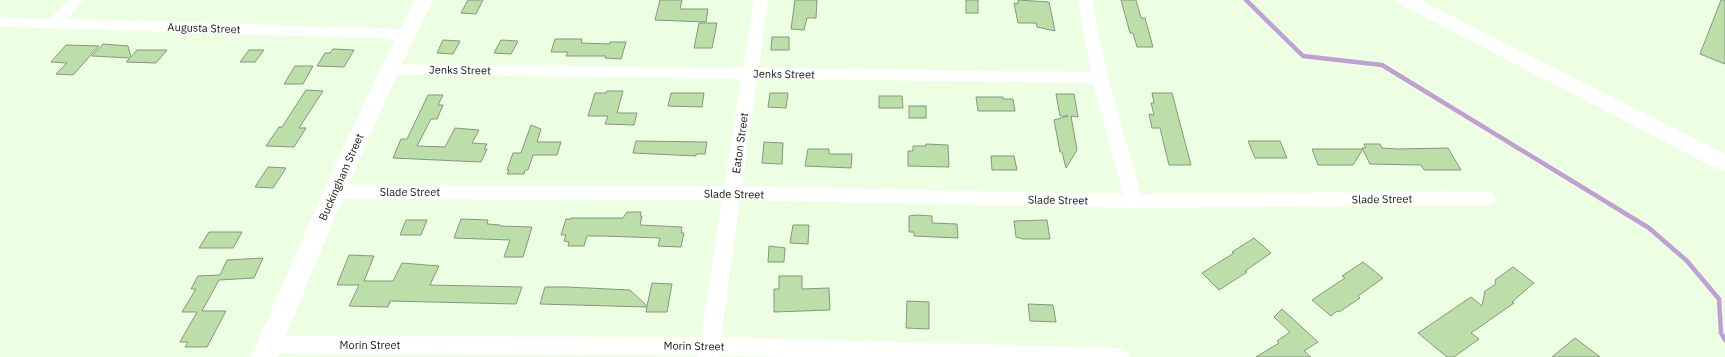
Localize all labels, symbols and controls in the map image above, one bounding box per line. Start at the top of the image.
street label: Augusta Street [167,20,241,36]
street label: Jenks Street [429,62,491,78]
street label: Jenks Street [753,66,815,82]
street label: Eaton Street [729,112,751,174]
street label: Buckingham Street [315,131,367,223]
street label: Slade Street [380,185,440,199]
street label: Slade Street [704,186,764,202]
street label: Slade Street [1352,191,1412,207]
street label: Slade Street [1028,192,1088,208]
street label: Morin Street [340,338,401,352]
street label: Morin Street [663,338,725,354]

